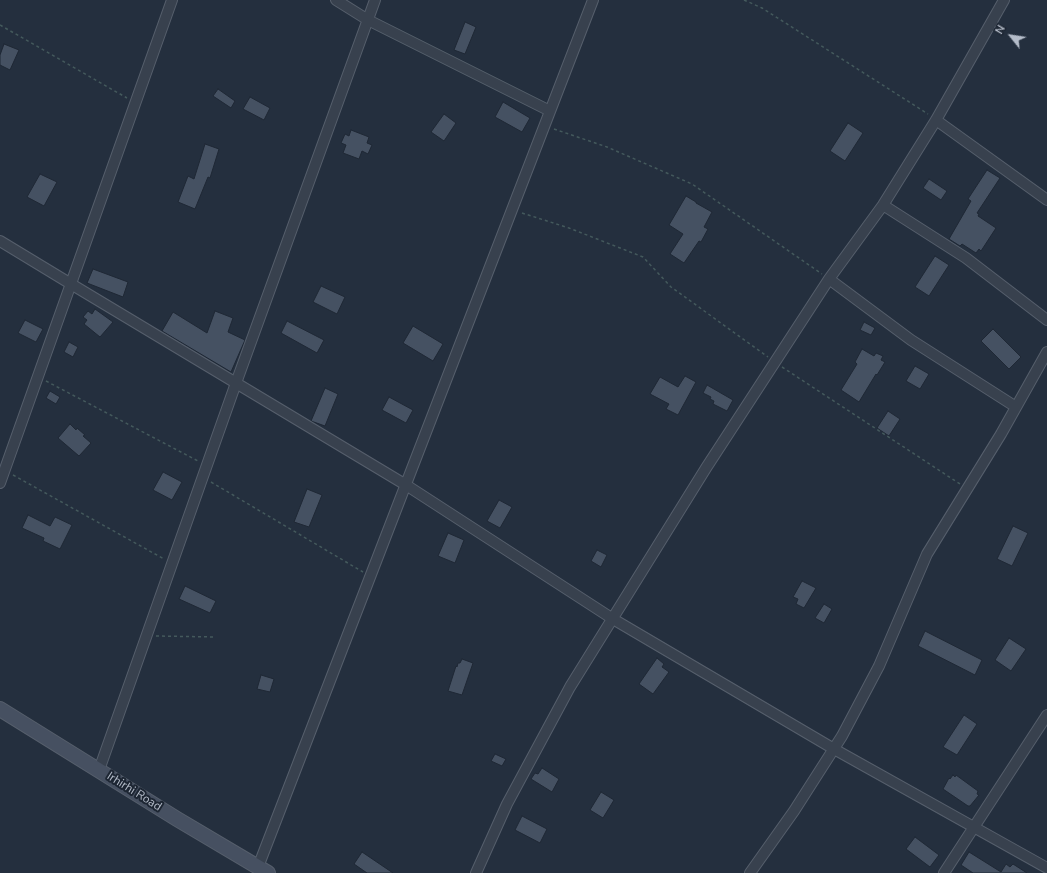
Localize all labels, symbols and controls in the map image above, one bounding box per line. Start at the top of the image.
north arrow [991,16,1031,56]
text: N [992,22,1009,37]
street label: Irhirhi Road [104,770,164,814]

